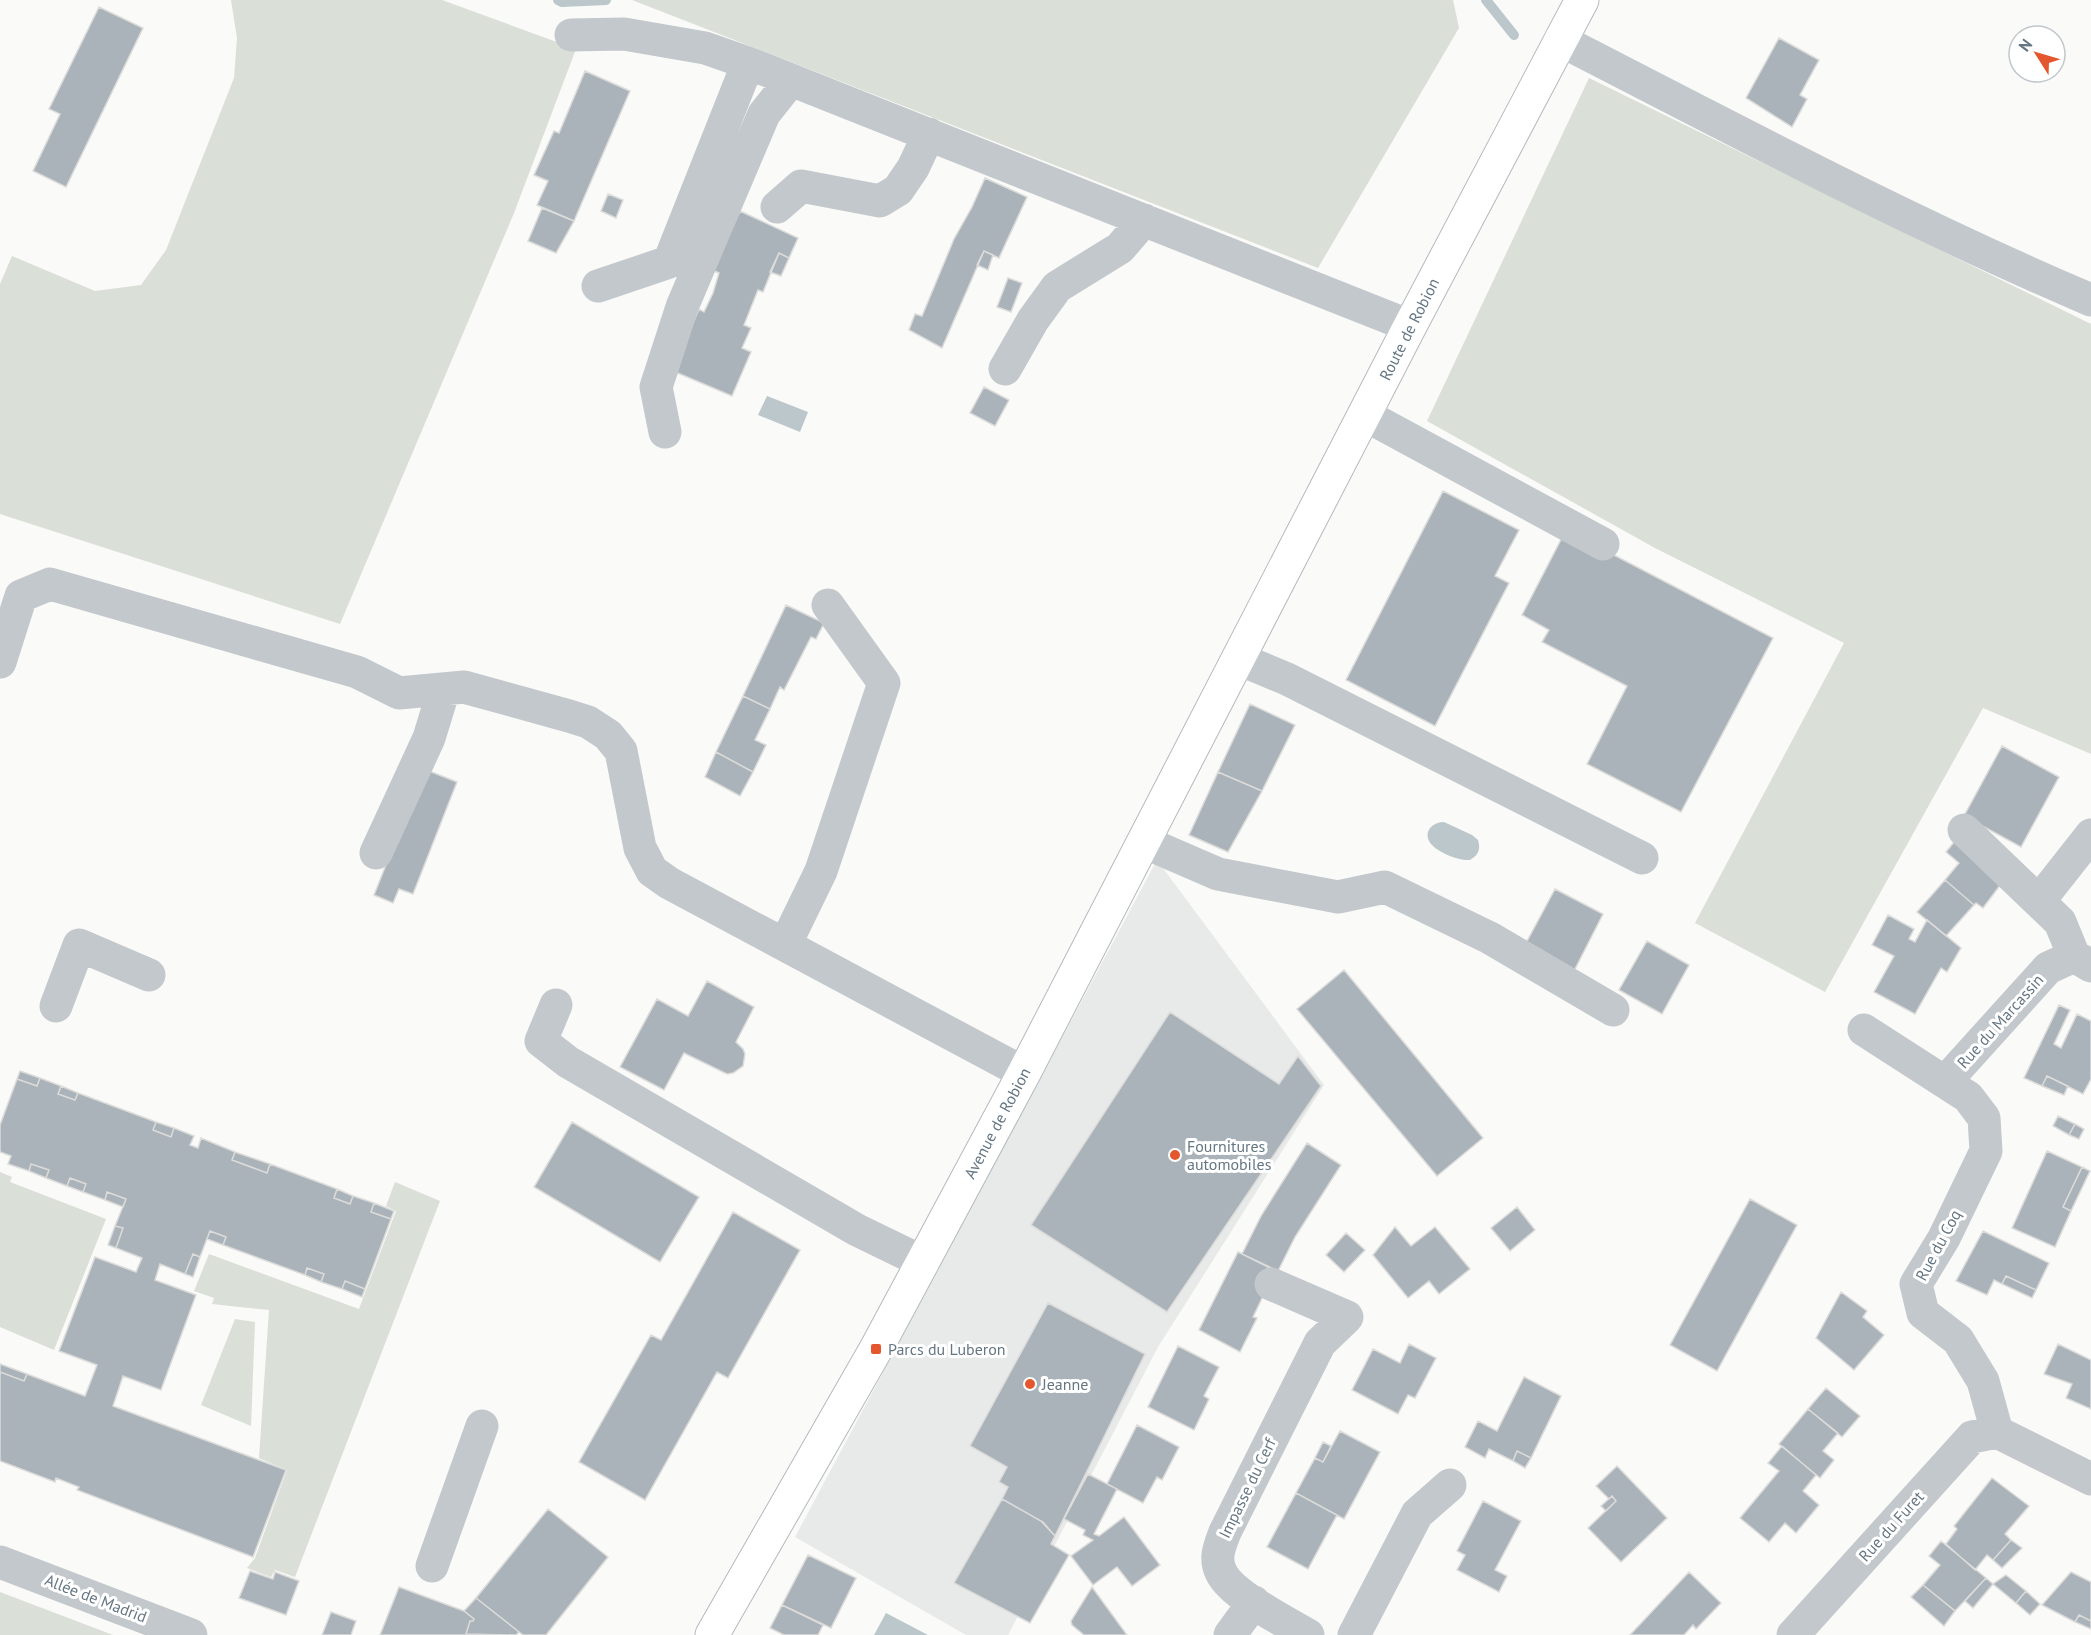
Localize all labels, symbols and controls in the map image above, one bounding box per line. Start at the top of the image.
north arrow [2007,24,2067,84]
text: N [2014,35,2036,55]
street label: Route de Robion [1375,274,1443,384]
street label: Rue du Marcassin [1953,970,2047,1072]
street label: Avenue de Robion [959,1064,1035,1182]
place label: Fournitures automobiles [1187,1136,1272,1174]
marker: Fournitures automobiles [1168,1148,1182,1162]
street label: Rue du Coq [1911,1206,1965,1284]
place label: Parcs du Luberon [888,1339,1006,1359]
marker: Parcs du Luberon [869,1342,883,1356]
place label: Jeanne [1041,1374,1088,1394]
marker: Jeanne [1023,1377,1037,1391]
street label: Impasse du Cerf [1214,1434,1280,1541]
street label: Rue du Furet [1854,1486,1928,1565]
street label: Allée de Madrid [42,1569,150,1627]

